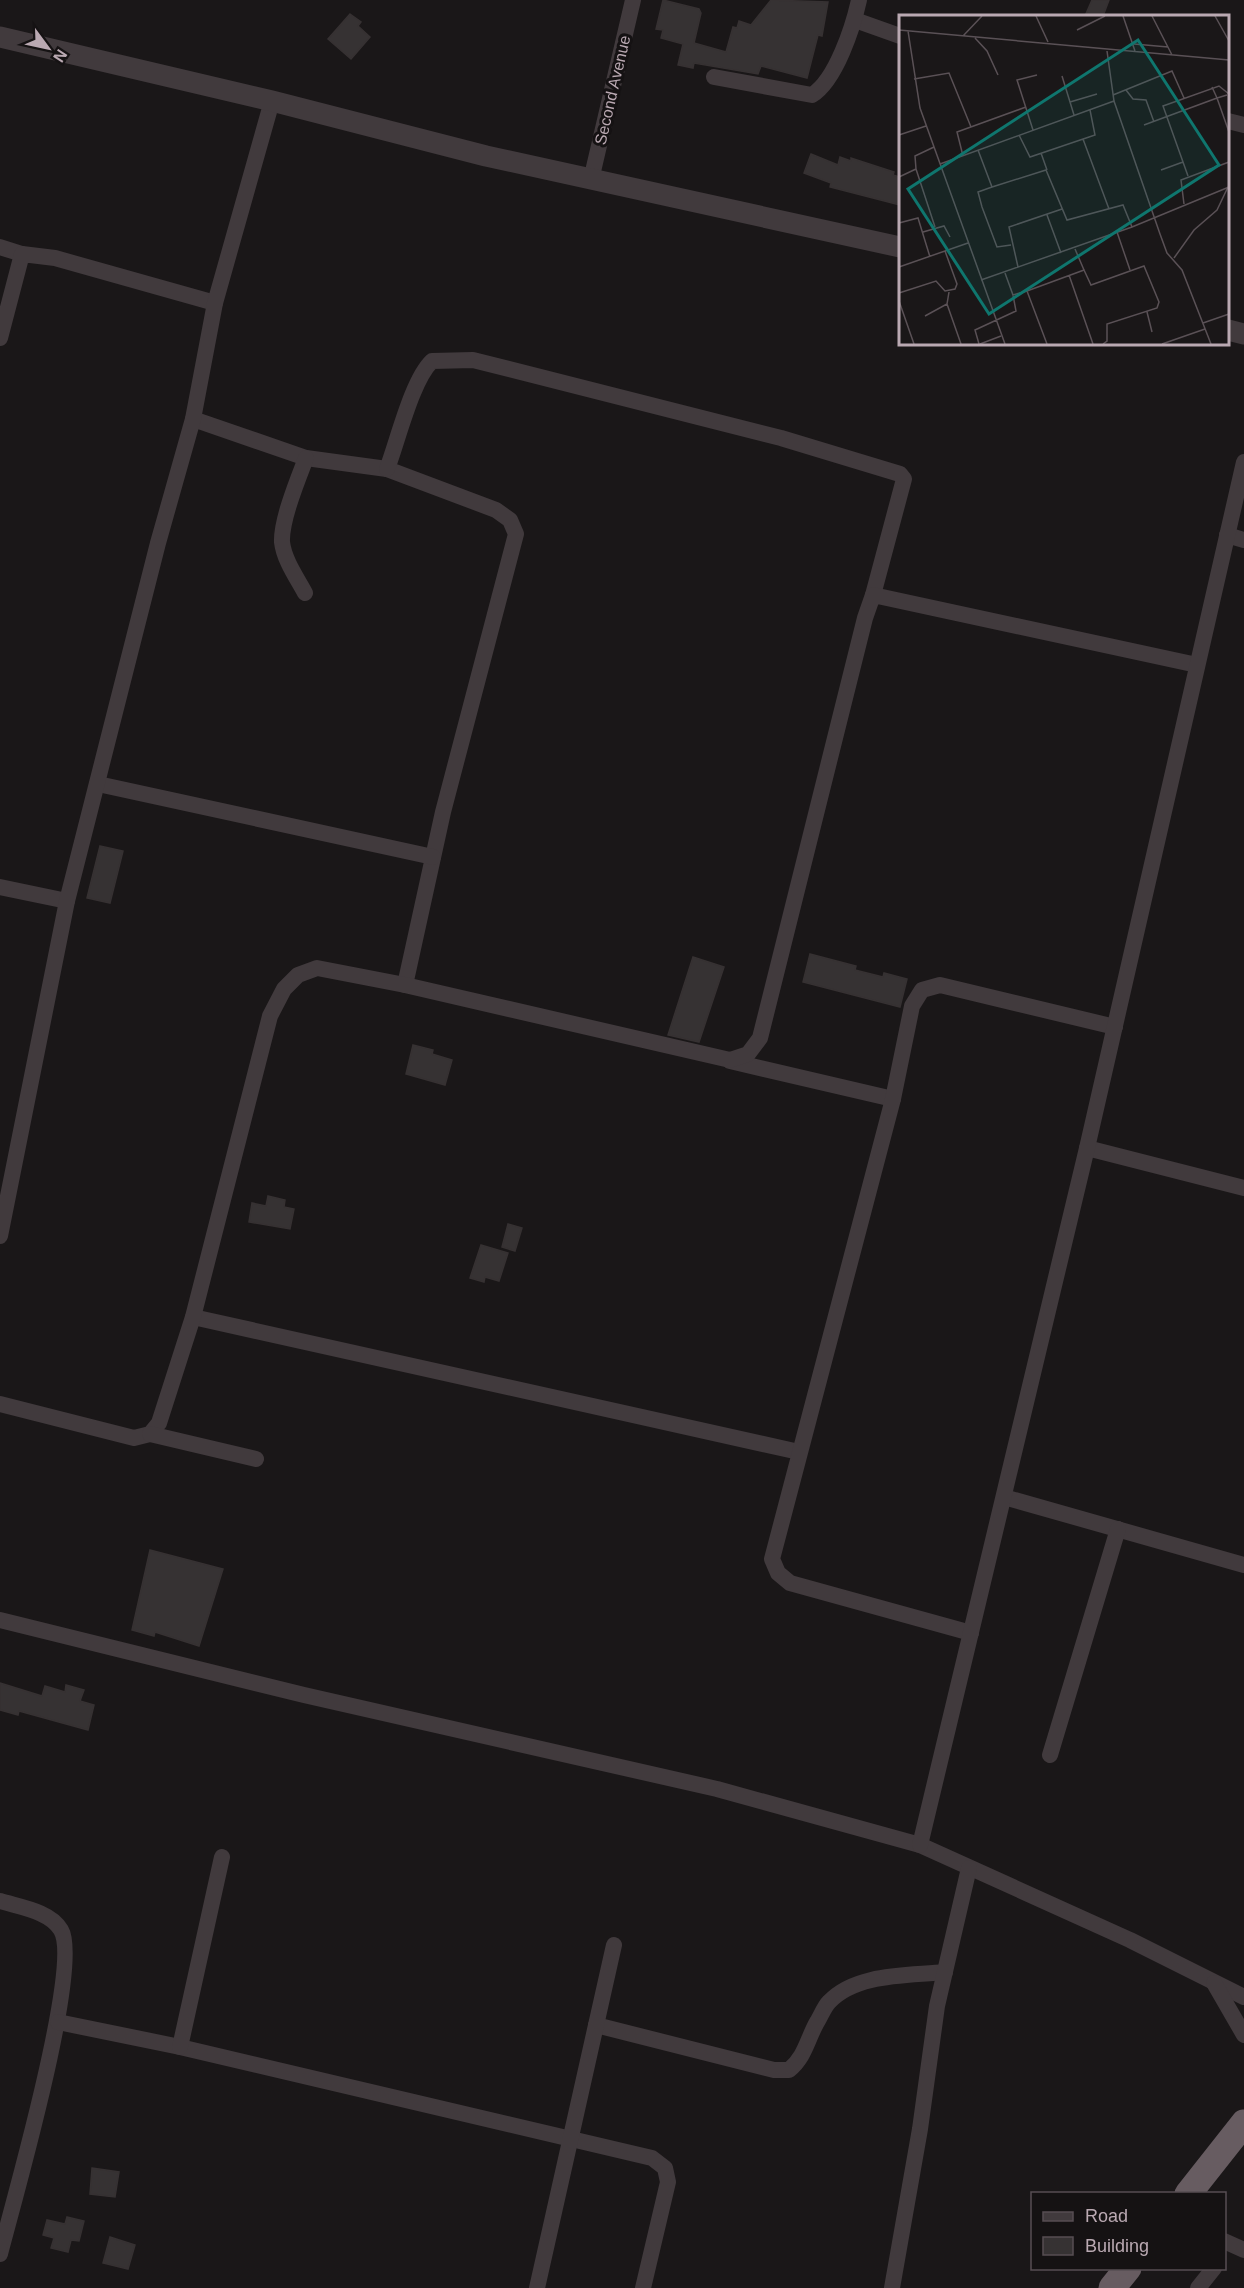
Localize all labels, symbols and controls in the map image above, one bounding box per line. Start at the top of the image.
inset map [899,15,1229,345]
north arrow [18,18,78,78]
street label: Second Avenue [592,34,633,146]
text: N [50,46,70,65]
legend [1031,2192,1226,2270]
text: Road [1085,2206,1128,2226]
text: Building [1085,2236,1149,2256]

